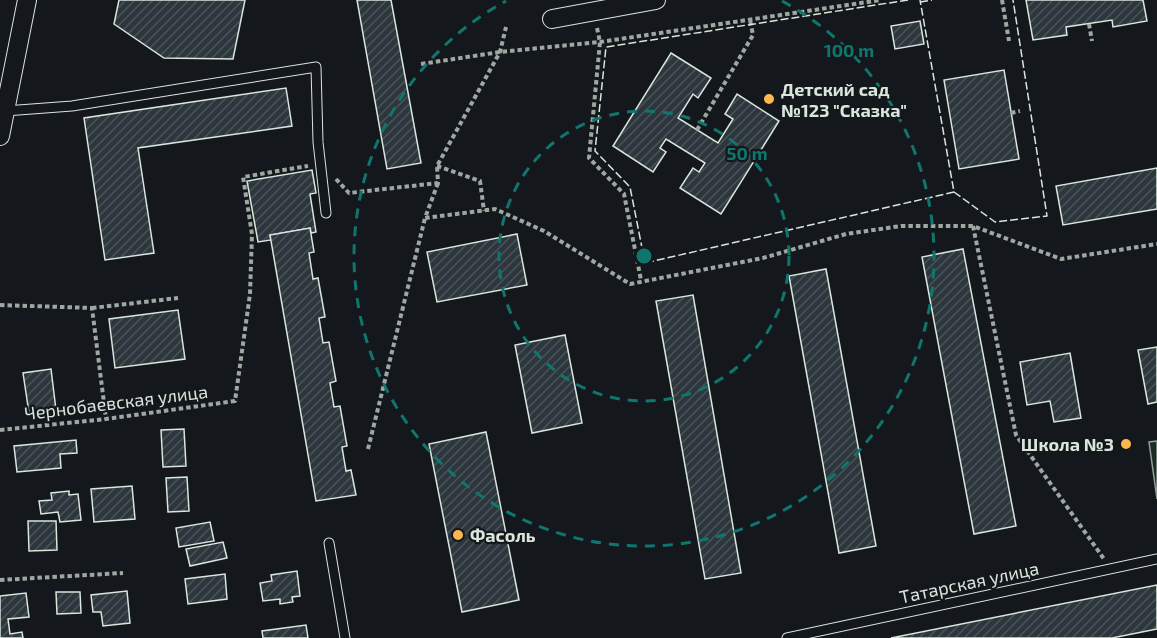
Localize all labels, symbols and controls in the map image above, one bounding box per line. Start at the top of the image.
text: 100 m [824,39,874,61]
place label: Детский сад №123 "Сказка" [781,78,907,121]
marker: Детский сад №123 "Сказка" [762,92,776,106]
text: 50 m [726,142,768,164]
centre of rings [634,246,654,266]
street label: Чернобаевская улица [23,380,209,424]
place label: Школа №3 [1021,433,1114,455]
marker: Школа №3 [1119,437,1133,451]
place label: Фасоль [470,524,536,546]
marker: Фасоль [451,528,465,542]
street label: Татарская улица [897,556,1041,608]

